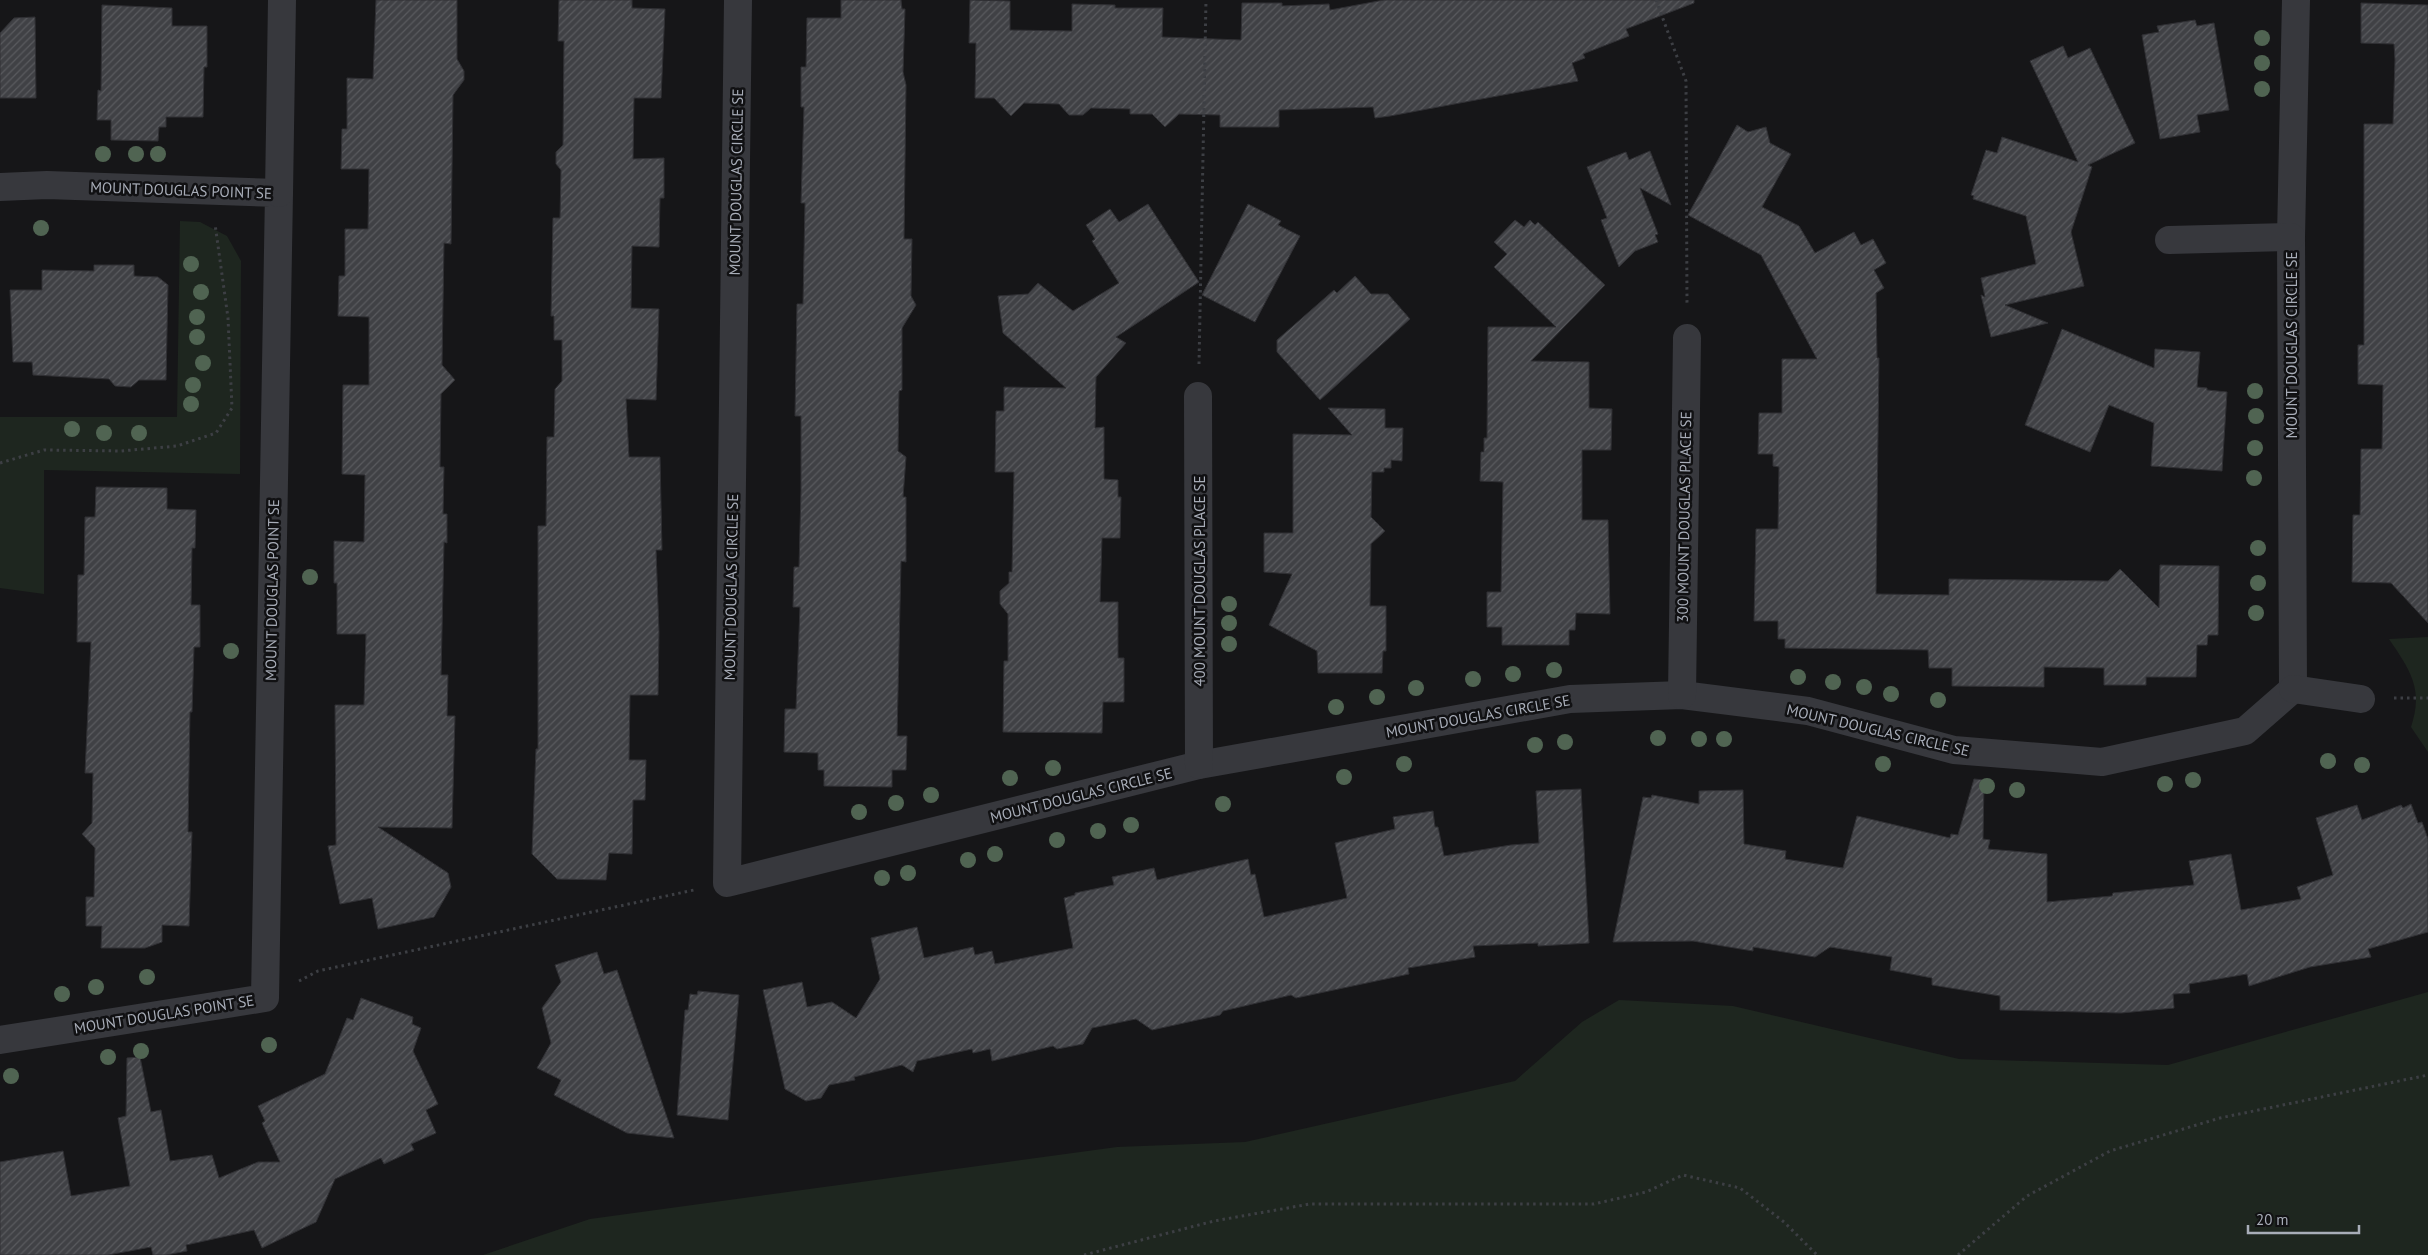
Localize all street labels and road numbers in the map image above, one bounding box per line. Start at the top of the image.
street label: MOUNT DOUGLAS CIRCLE SE [725,88,747,276]
street label: MOUNT DOUGLAS POINT SE [90,177,272,203]
street label: MOUNT DOUGLAS CIRCLE SE [2282,252,2301,438]
street label: 300 MOUNT DOUGLAS PLACE SE [1673,411,1695,623]
street label: 400 MOUNT DOUGLAS PLACE SE [1190,475,1209,687]
street label: MOUNT DOUGLAS CIRCLE SE [720,493,742,681]
street label: MOUNT DOUGLAS POINT SE [261,499,283,681]
street label: MOUNT DOUGLAS CIRCLE SE [1384,690,1572,742]
street label: MOUNT DOUGLAS CIRCLE SE [1785,700,1971,760]
street label: MOUNT DOUGLAS CIRCLE SE [988,763,1174,827]
street label: MOUNT DOUGLAS POINT SE [73,990,255,1038]

